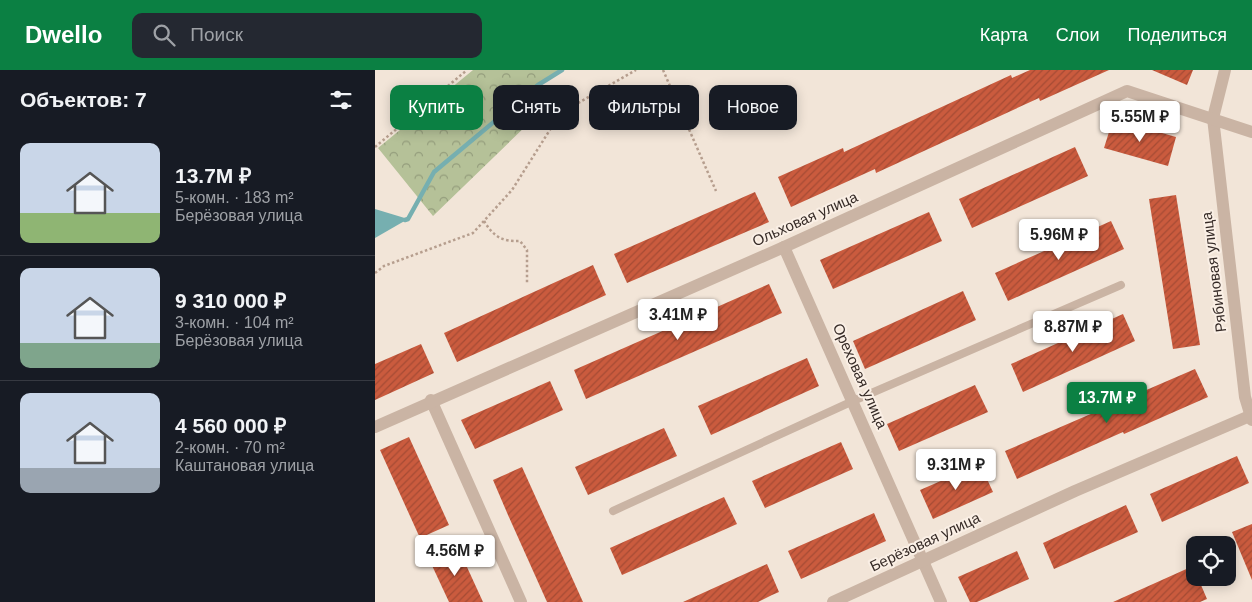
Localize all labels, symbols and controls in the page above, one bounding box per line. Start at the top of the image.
search box [132,13,482,58]
text: Dwello [25,21,102,48]
icon: search [150,21,178,49]
text: Поиск [190,24,243,45]
text: Карта [980,25,1028,45]
text: Слои [1056,25,1100,45]
text: Поделиться [1128,25,1227,45]
chip: Купить [390,85,483,130]
chip: Снять [493,85,579,130]
chip: Фильтры [589,85,699,130]
chip: Новое [709,85,797,130]
icon: filters [327,86,355,114]
text: Объектов: 7 [20,88,147,111]
pin: 5.55M ₽ [1094,100,1186,143]
text: 5.55M ₽ [1111,108,1169,125]
icon: home [60,163,120,223]
text: 13.7M ₽ [175,164,251,187]
street label: Ольховая улица [750,187,861,249]
text: 5-комн. · 183 m² [175,189,294,206]
text: Берёзовая улица [175,207,303,224]
street label: Рябиновая улица [1198,210,1229,333]
pin: 5.96M ₽ [1013,218,1105,261]
text: 5.96M ₽ [1030,226,1088,243]
icon: home [60,288,120,348]
text: 9 310 000 ₽ [175,289,286,312]
pin: 3.41M ₽ [632,298,724,341]
text: 3.41M ₽ [649,306,707,323]
pin: 8.87M ₽ [1027,310,1119,353]
text: 3-комн. · 104 m² [175,314,294,331]
text: 8.87M ₽ [1044,318,1102,335]
street label: Ореховая улица [830,321,892,432]
text: Берёзовая улица [175,332,303,349]
pin: 13.7M ₽ [1061,382,1153,424]
text: 13.7M ₽ [1078,389,1136,406]
icon: home [60,413,120,473]
text: 4 560 000 ₽ [175,414,286,437]
text: 2-комн. · 70 m² [175,439,285,456]
pin: 9.31M ₽ [910,448,1002,491]
text: 9.31M ₽ [927,456,985,473]
text: Каштановая улица [175,457,314,474]
street label: Берёзовая улица [867,508,983,575]
pin: 4.56M ₽ [409,534,501,577]
map controls [1186,536,1236,586]
button: locate [1186,536,1236,586]
text: 4.56M ₽ [426,542,484,559]

